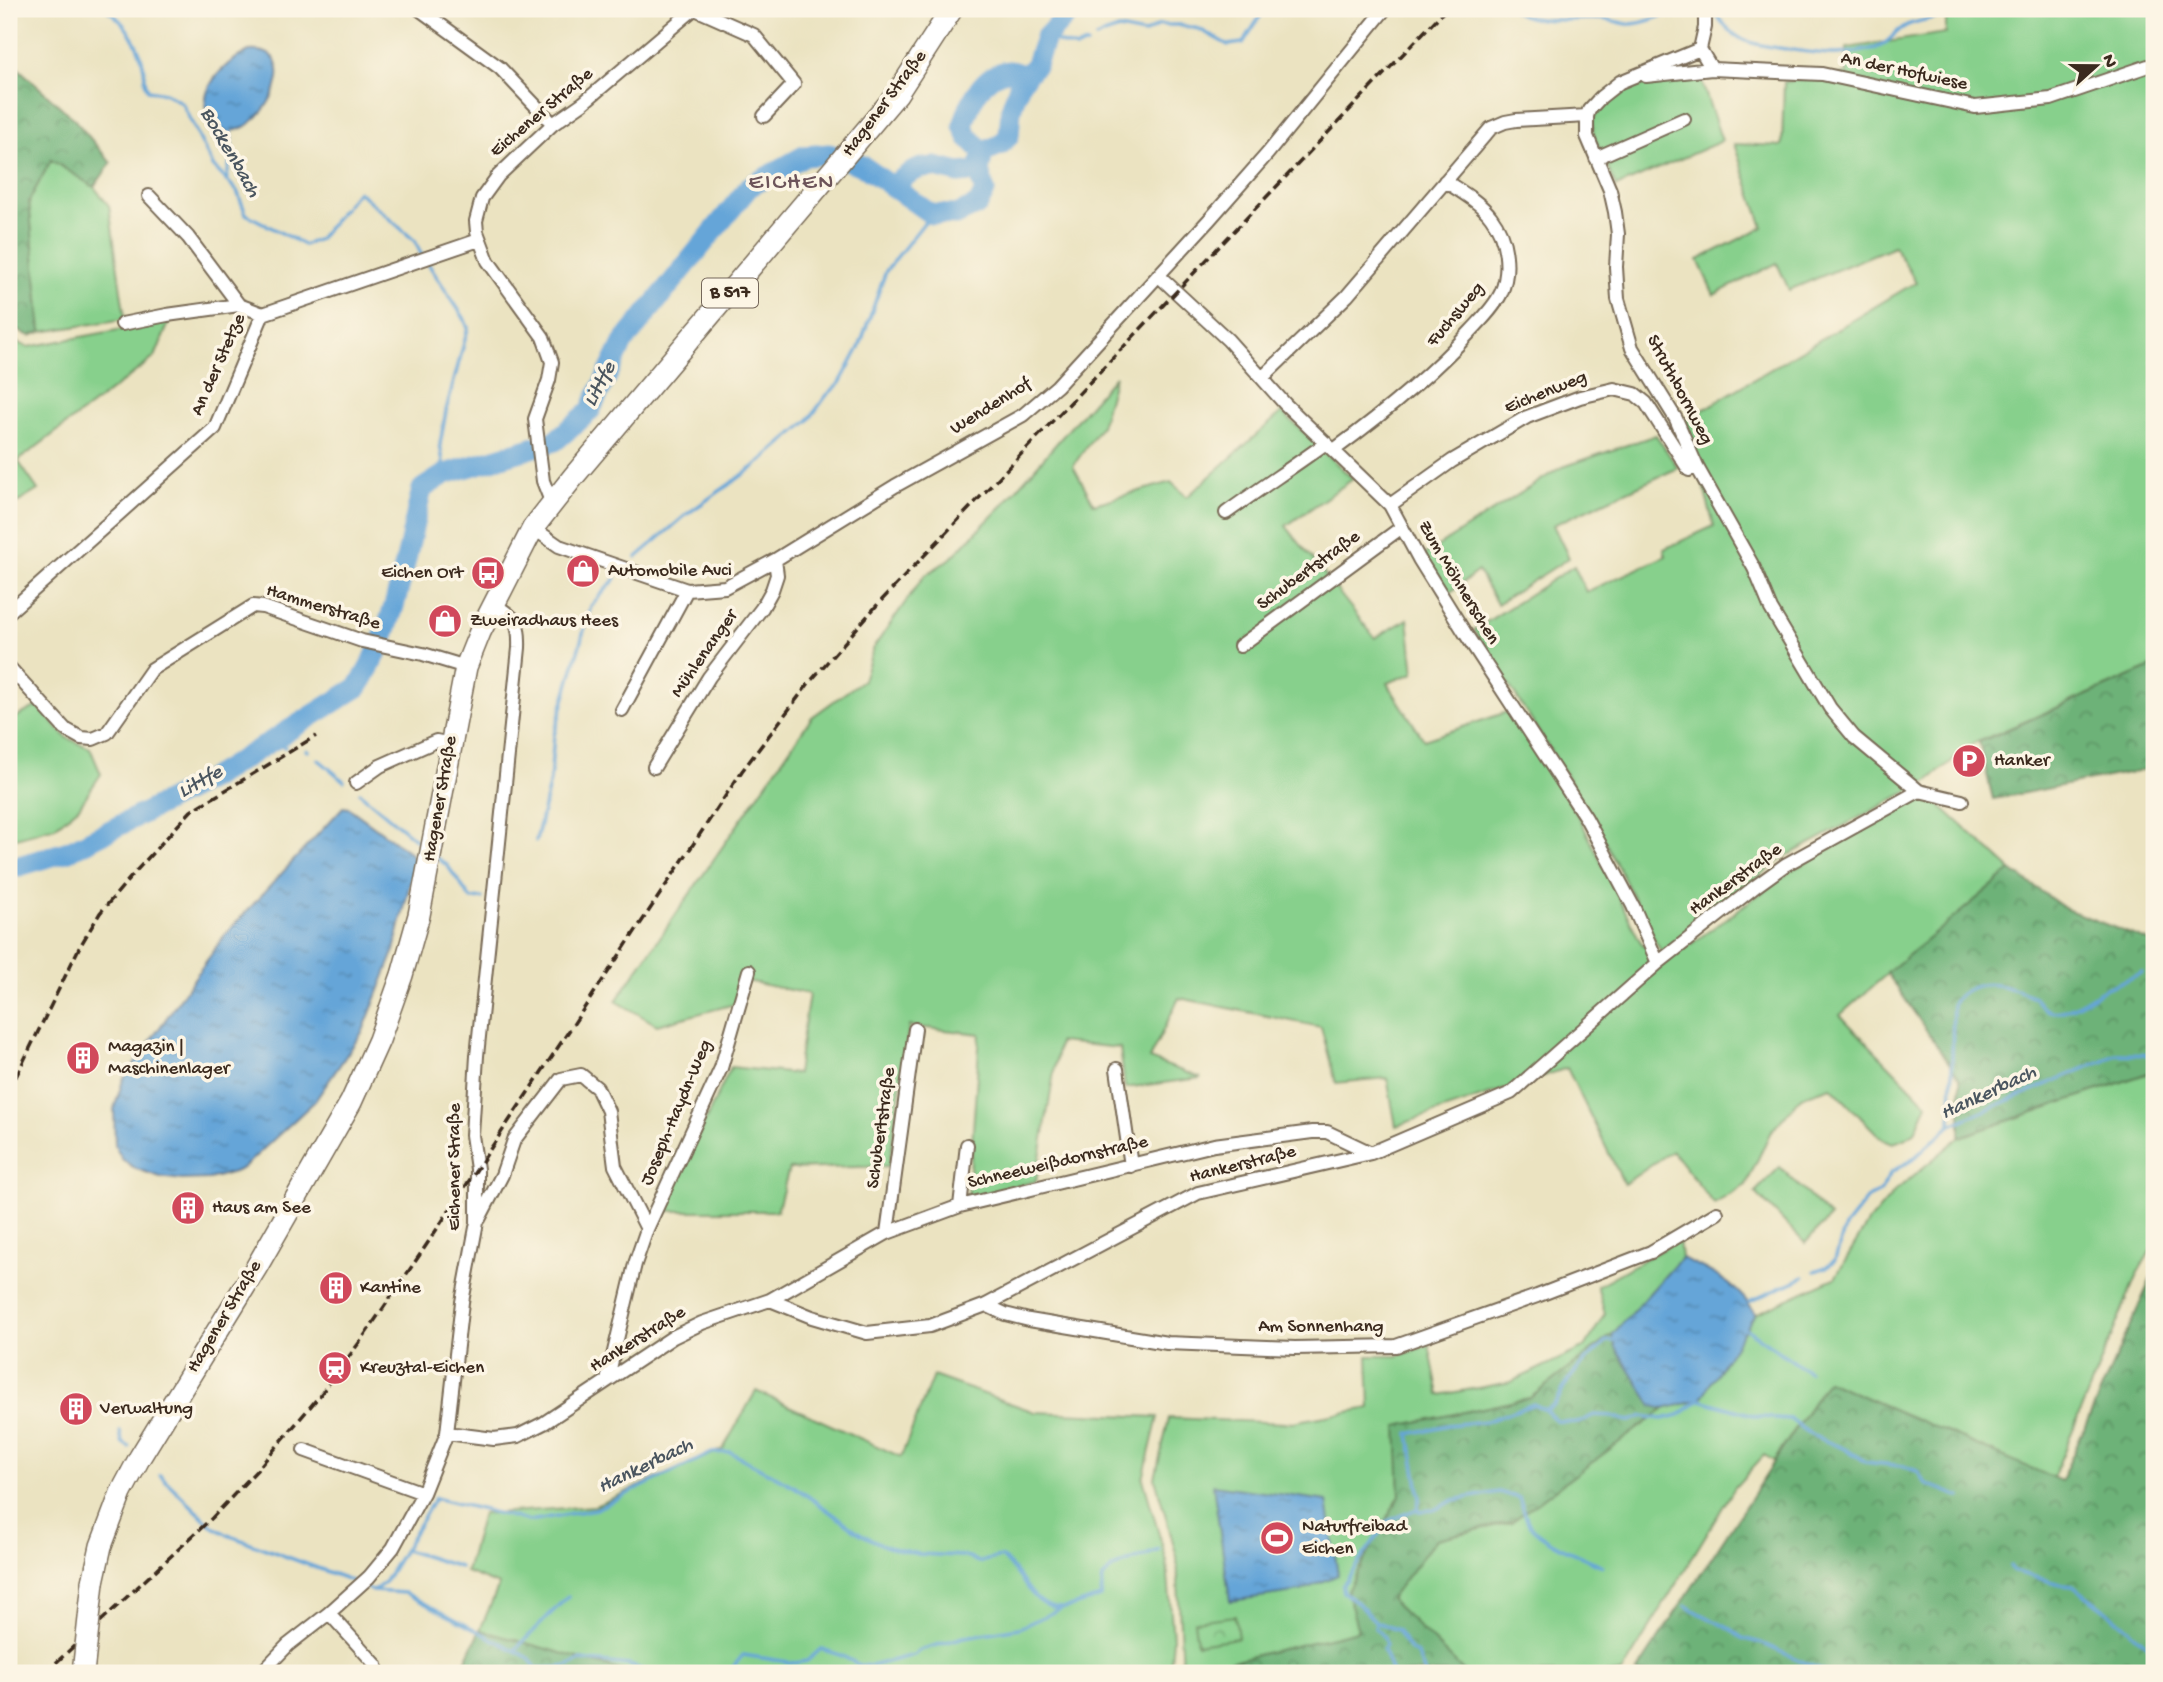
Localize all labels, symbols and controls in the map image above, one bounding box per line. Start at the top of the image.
north arrow [2062,32,2132,102]
street label: Hagener Straße [838,46,933,162]
street label: An der Hofwiese [1839,47,1970,97]
text: N [2096,51,2122,71]
street label: Eichener Straße [486,63,598,163]
water label: Bockenbach [193,103,265,203]
district label: EICHEN [749,170,835,197]
road number: B 517 [702,278,758,307]
street label: Fuchsweg [1422,278,1490,353]
street label: An der Stetze [186,310,252,420]
street label: Struthbornweg [1640,331,1718,449]
water label: Littfe [579,358,624,411]
street label: Eichenweg [1501,366,1591,420]
street label: Wendenhof [946,372,1037,441]
street label: Zum Möhnerschen [1412,517,1504,649]
street label: Schubertstraße [1253,526,1365,616]
shop icon: Automobile Avci [564,552,602,590]
bus stop icon: Eichen Ort [469,554,507,592]
place label: Automobile Avci [608,560,732,583]
place label: Eichen Ort [381,562,465,585]
street label: Hammerstraße [263,580,383,636]
shop icon: Zweiradhaus Hees [426,602,464,640]
street label: Mühlenanger [666,604,745,702]
place label: Zweiradhaus Hees [470,610,619,633]
street label: Hagener Straße [419,734,463,864]
parking icon: Hanker [1950,742,1988,780]
place label: Hanker [1994,750,2052,773]
water label: Littfe [175,760,228,805]
street label: Hankerstraße [1685,839,1787,921]
place label: Magazin | Maschinenlager [108,1036,232,1081]
street label: Joseph-Haydn-Weg [636,1037,718,1189]
building icon: Magazin | Maschinenlager [64,1039,102,1077]
water label: Hankerbach [1937,1061,2041,1127]
street label: Schubertstraße [862,1066,902,1190]
street label: Eichener Straße [444,1103,467,1231]
street label: Schneeweißdornstraße [966,1131,1151,1195]
street label: Hankerstraße [1187,1141,1299,1189]
building icon: Haus am See [169,1189,207,1227]
place label: Haus am See [212,1197,311,1220]
street label: Hagener Straße [182,1256,268,1377]
building icon: Kantine [317,1269,355,1307]
place label: Kantine [360,1277,421,1300]
street label: Hankerstraße [586,1301,690,1379]
street label: Am Sonnenhang [1258,1316,1384,1339]
station icon: Kreuztal-Eichen [316,1349,354,1387]
place label: Kreuztal-Eichen [360,1357,484,1380]
building icon: Verwaltung [57,1390,95,1428]
place label: Verwaltung [99,1398,193,1421]
water label: Hankerbach [594,1433,698,1501]
place label: Naturfreibad Eichen [1302,1516,1408,1561]
sports icon: Naturfreibad Eichen [1258,1519,1296,1557]

